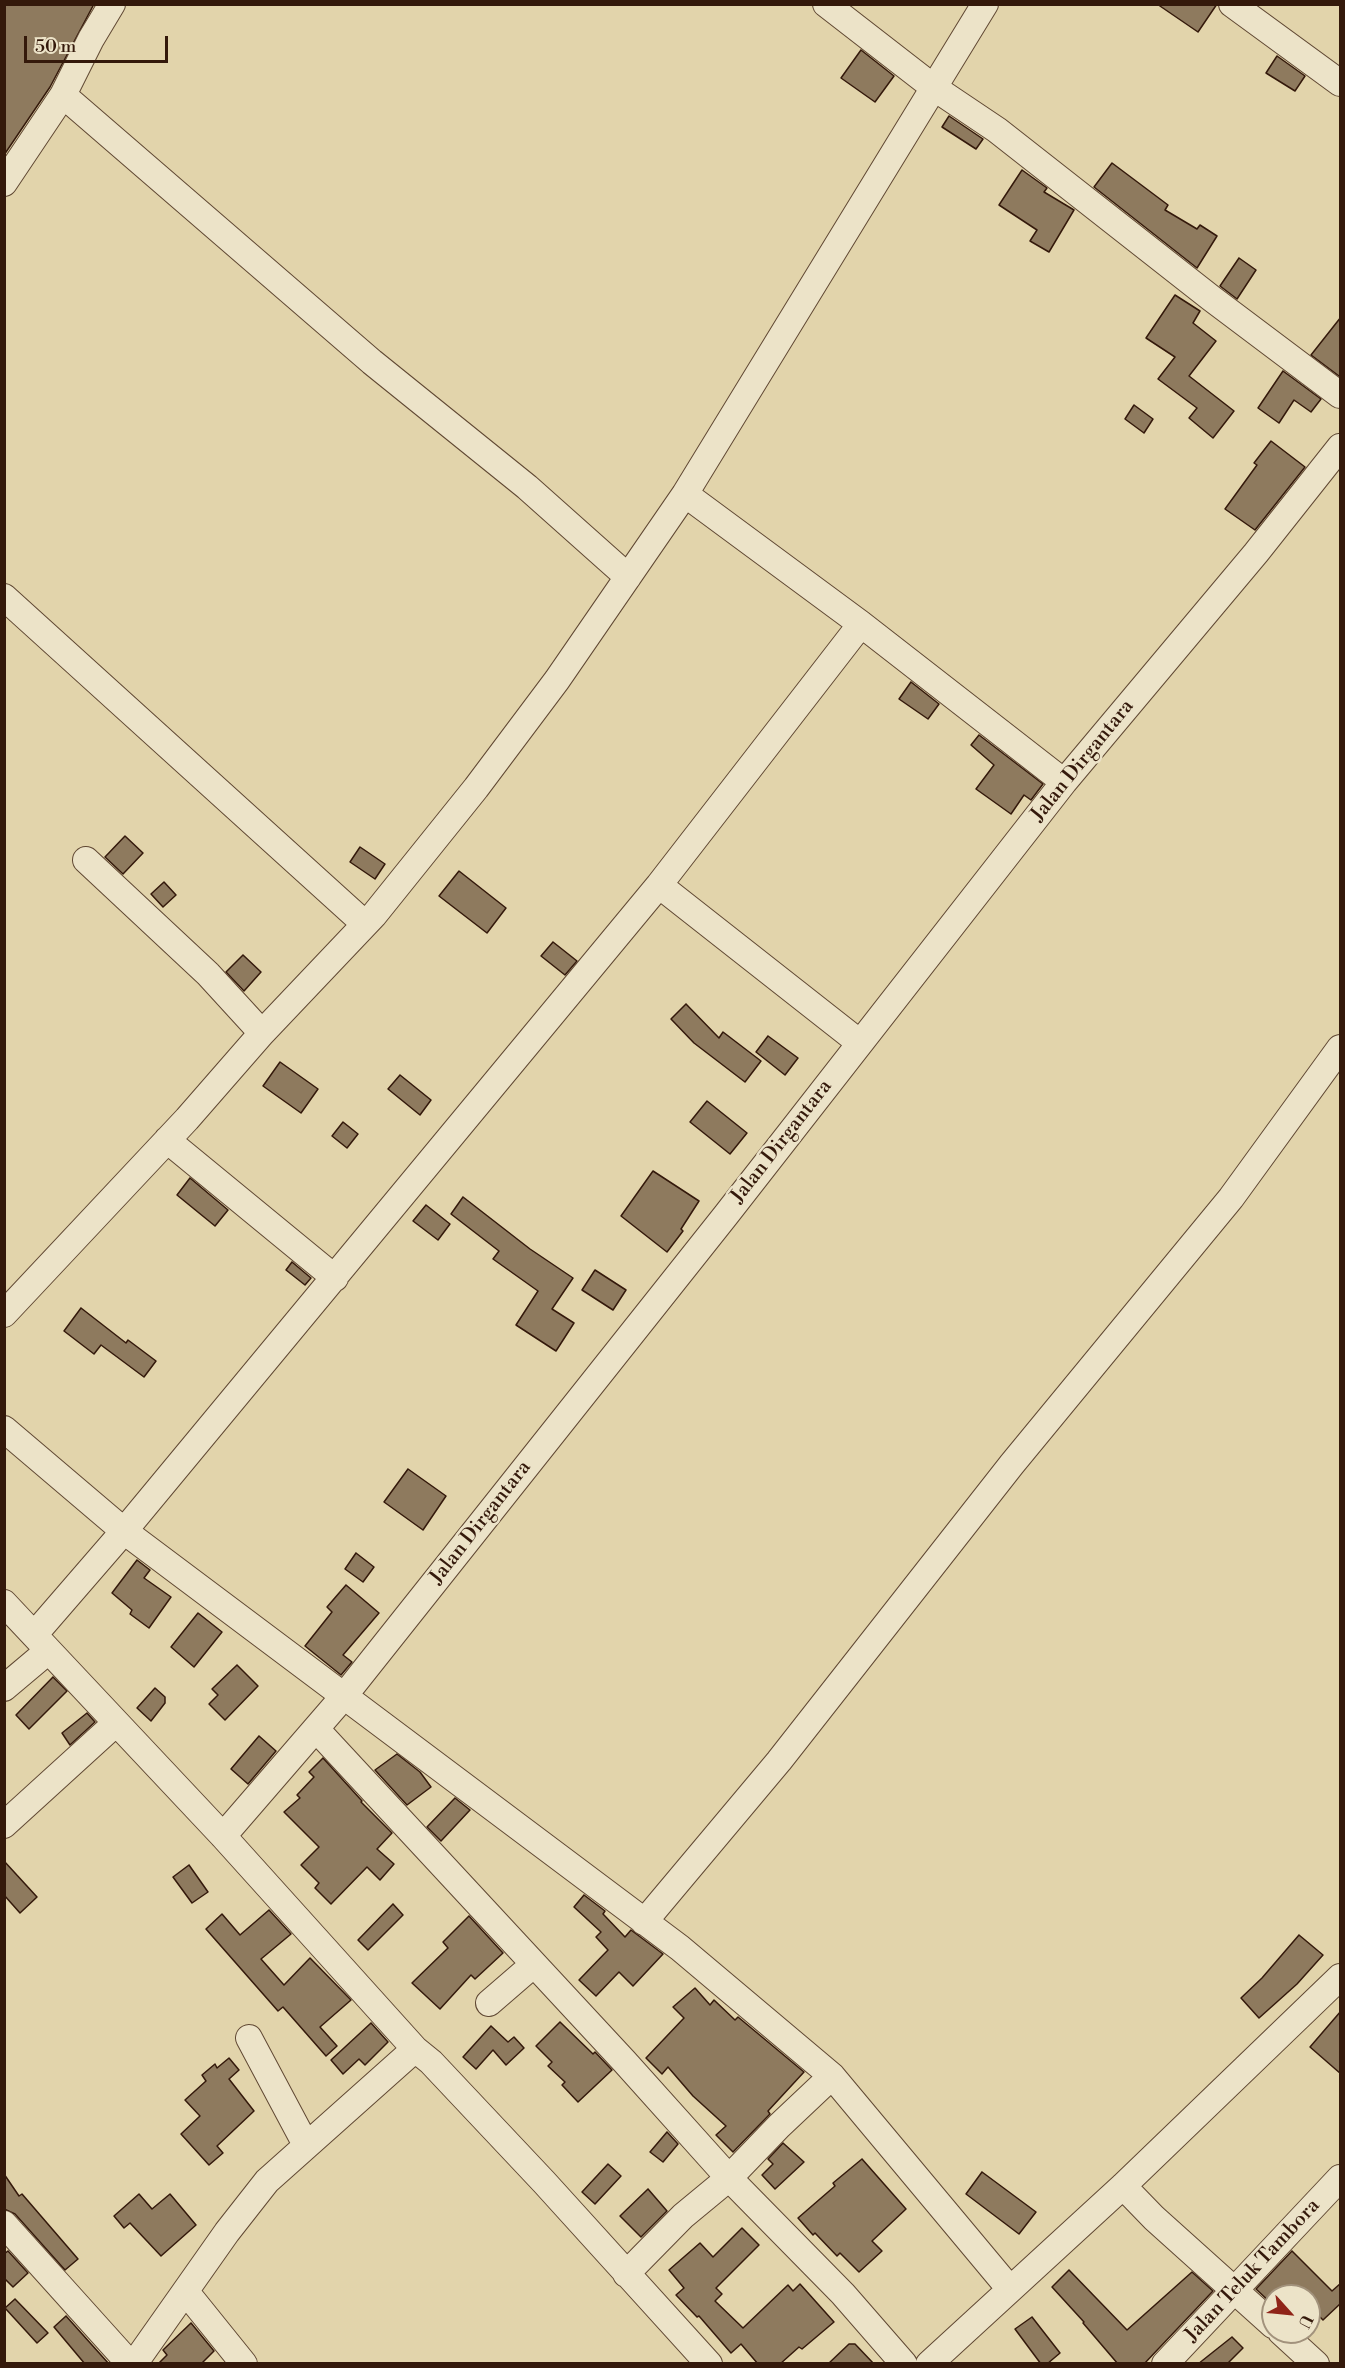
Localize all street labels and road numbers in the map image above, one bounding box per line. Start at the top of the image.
street label: Jalan Dirgantara [1027,695,1139,827]
street label: Jalan Dirgantara [726,1076,838,1208]
street label: Jalan Dirgantara [425,1457,537,1589]
street label: Jalan Teluk Tambora [1181,2195,1325,2347]

